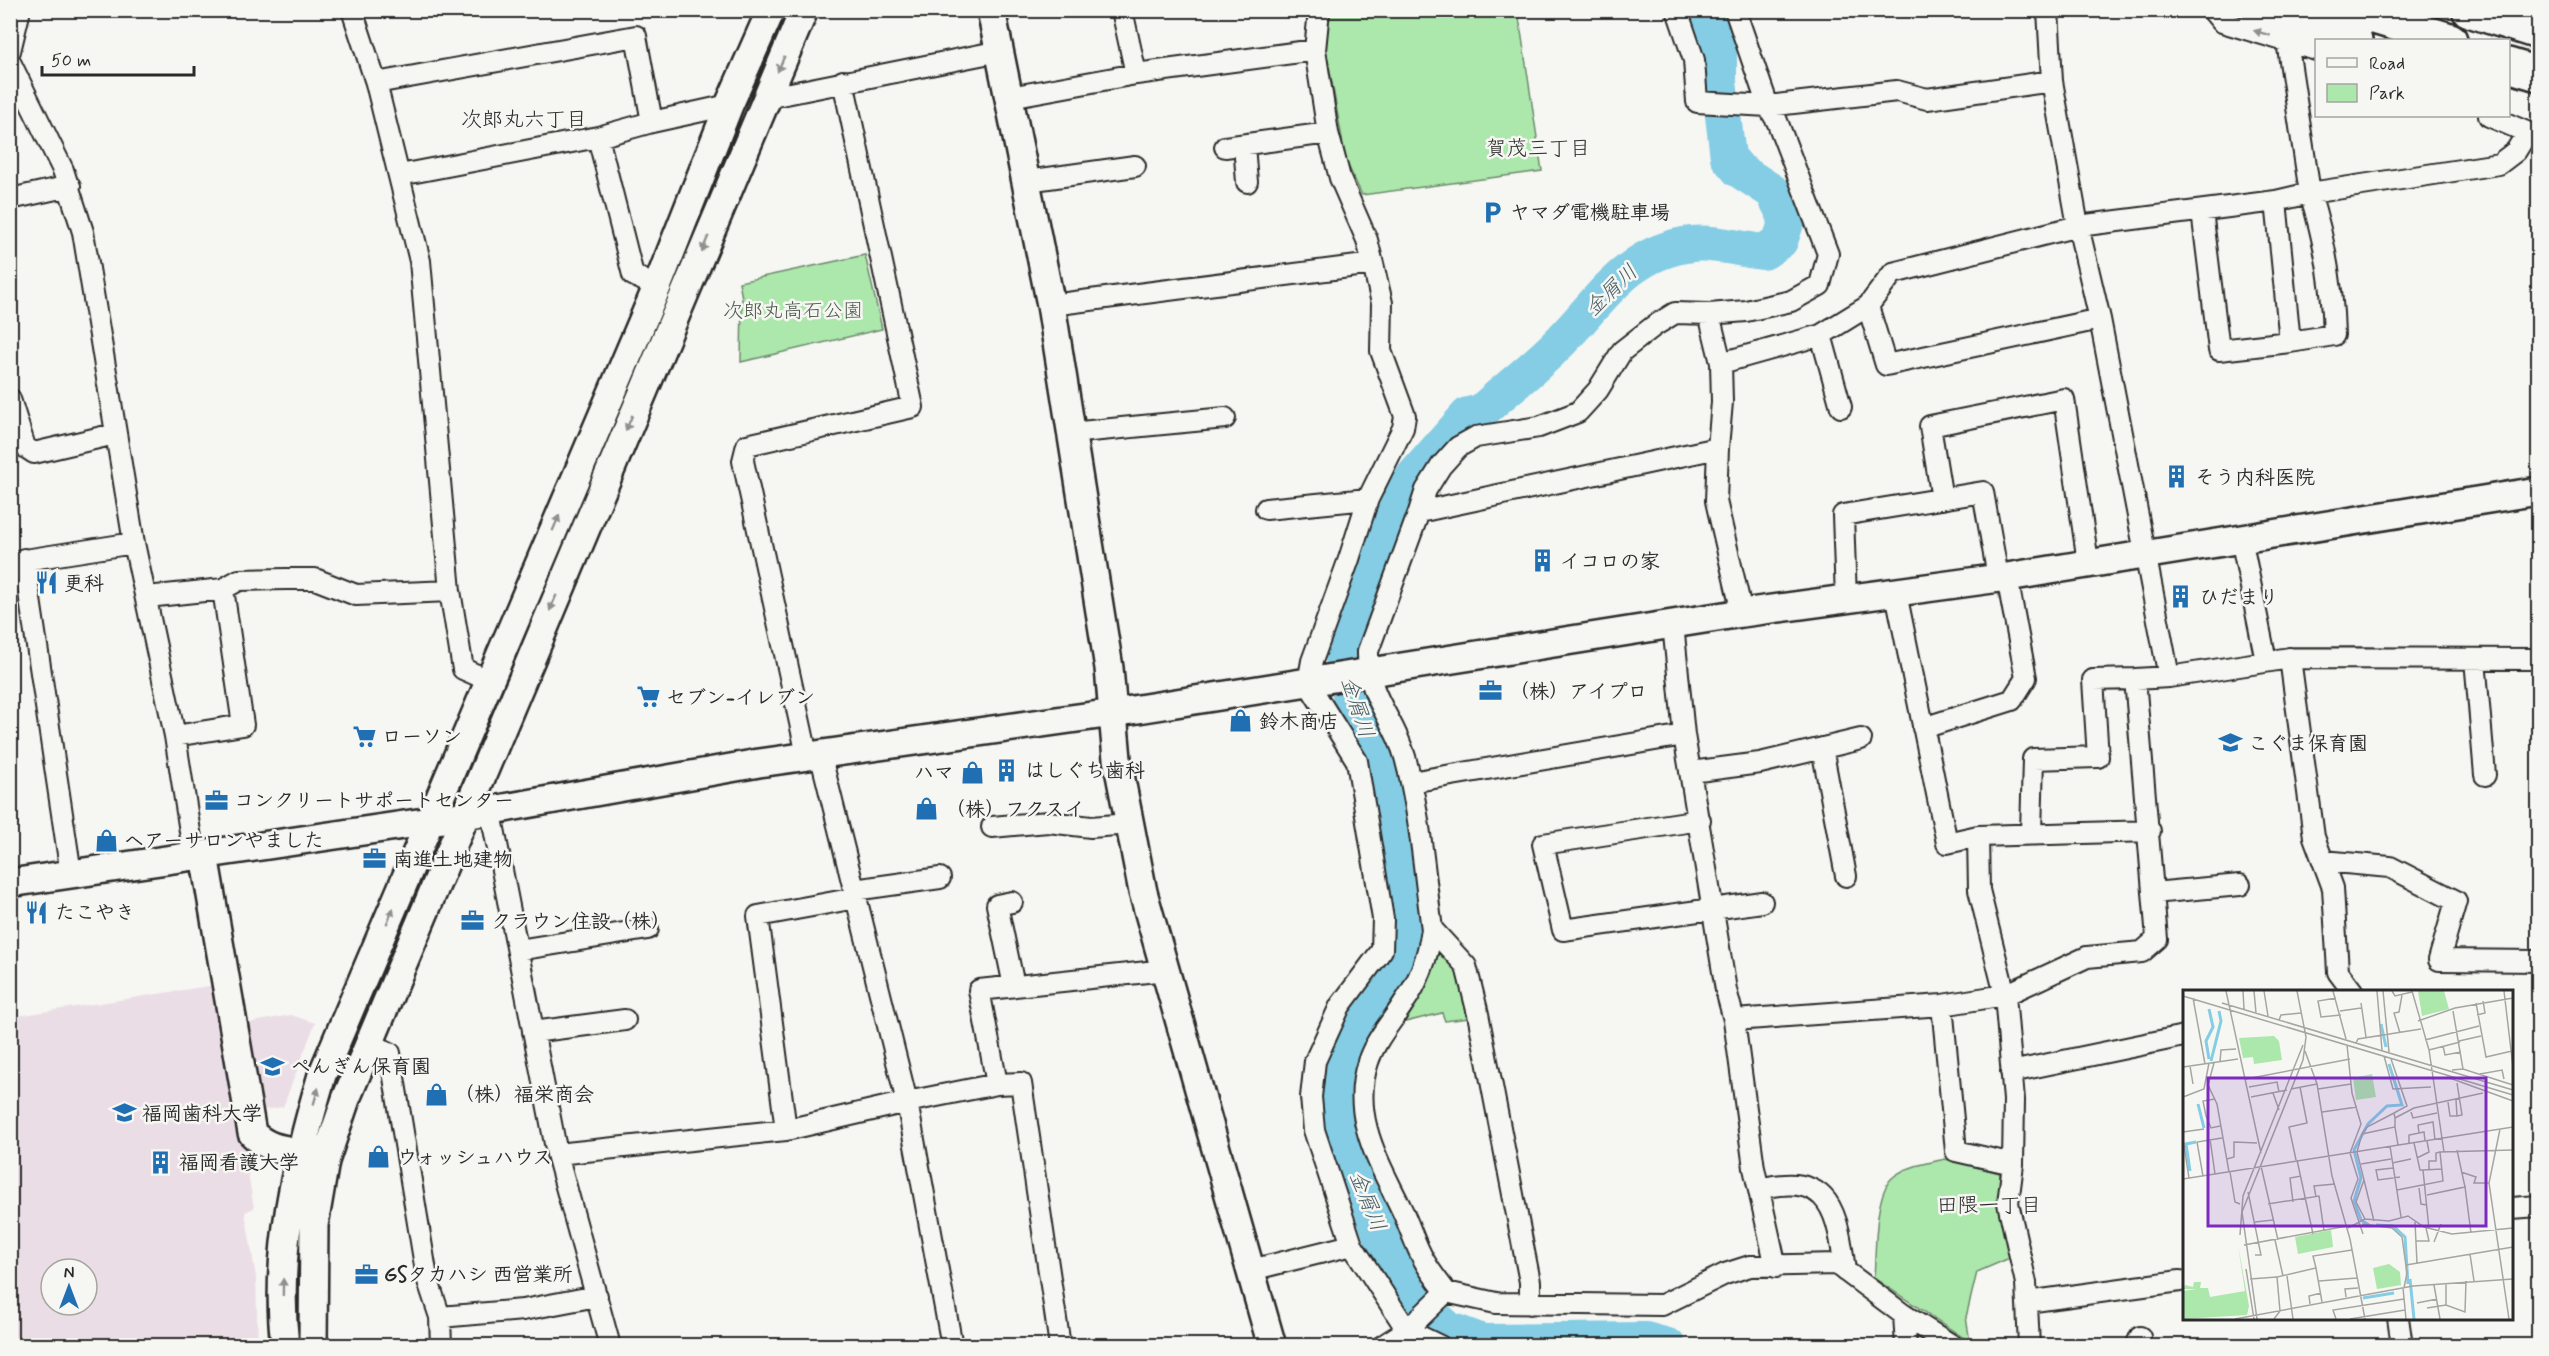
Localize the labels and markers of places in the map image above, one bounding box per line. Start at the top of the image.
parking icon: ヤマダ電機駐車場 [1479,199,1505,225]
place label: ヤマダ電機駐車場 [1510,200,1670,227]
building icon: そう内科医院 [2164,464,2190,490]
place label: そう内科医院 [2195,465,2315,492]
building icon: イコロの家 [1529,548,1555,574]
place label: イコロの家 [1560,549,1660,576]
restaurant icon: 更科 [33,570,59,596]
place label: 更科 [64,571,104,598]
building icon: ひだまり [2168,584,2194,610]
place label: ひだまり [2199,585,2279,612]
office icon: （株）アイプロ [1478,678,1504,704]
place label: （株）アイプロ [1509,679,1648,706]
supermarket icon: セブン-イレブン [635,684,661,710]
place label: セブン-イレブン [666,685,815,712]
shop icon: 鈴木商店 [1228,708,1254,734]
place label: 鈴木商店 [1259,709,1339,736]
supermarket icon: ローソン [351,723,377,749]
place label: ローソン [382,724,462,751]
school or university icon: こぐま保育園 [2217,730,2243,756]
place label: こぐま保育園 [2248,731,2368,758]
building icon: はしぐち歯科 [994,757,1020,783]
place label: はしぐち歯科 [1025,758,1145,785]
shop icon: ハマ [959,759,985,785]
place label: ハマ [914,760,954,787]
office icon: コンクリートサポートセンター [203,787,229,813]
place label: コンクリートサポートセンター [234,788,514,815]
shop icon: （株）フクスイ [914,796,940,822]
place label: （株）フクスイ [945,797,1085,824]
shop icon: ヘアーサロンやました [93,827,119,853]
place label: ヘアーサロンやました [124,828,324,855]
office icon: 南進土地建物 [362,846,388,872]
place label: 南進土地建物 [393,847,513,874]
restaurant icon: たこやき [24,899,50,925]
place label: たこやき [55,900,135,927]
office icon: クラウン住設（株） [460,908,486,934]
place label: クラウン住設（株） [491,909,671,936]
school or university icon: ぺんぎん保育園 [260,1053,286,1079]
place label: ぺんぎん保育園 [291,1054,431,1081]
shop icon: （株）福栄商会 [423,1081,449,1107]
place label: （株）福栄商会 [454,1082,594,1109]
school or university icon: 福岡歯科大学 [111,1100,137,1126]
place label: 福岡歯科大学 [142,1101,262,1128]
shop icon: ウォッシュハウス [366,1144,392,1170]
place label: ウォッシュハウス [397,1145,553,1172]
building icon: 福岡看護大学 [148,1149,174,1175]
place label: 福岡看護大学 [179,1150,299,1177]
office icon: GSタカハシ 西営業所 [353,1261,379,1287]
place label: GSタカハシ 西営業所 [384,1262,573,1289]

